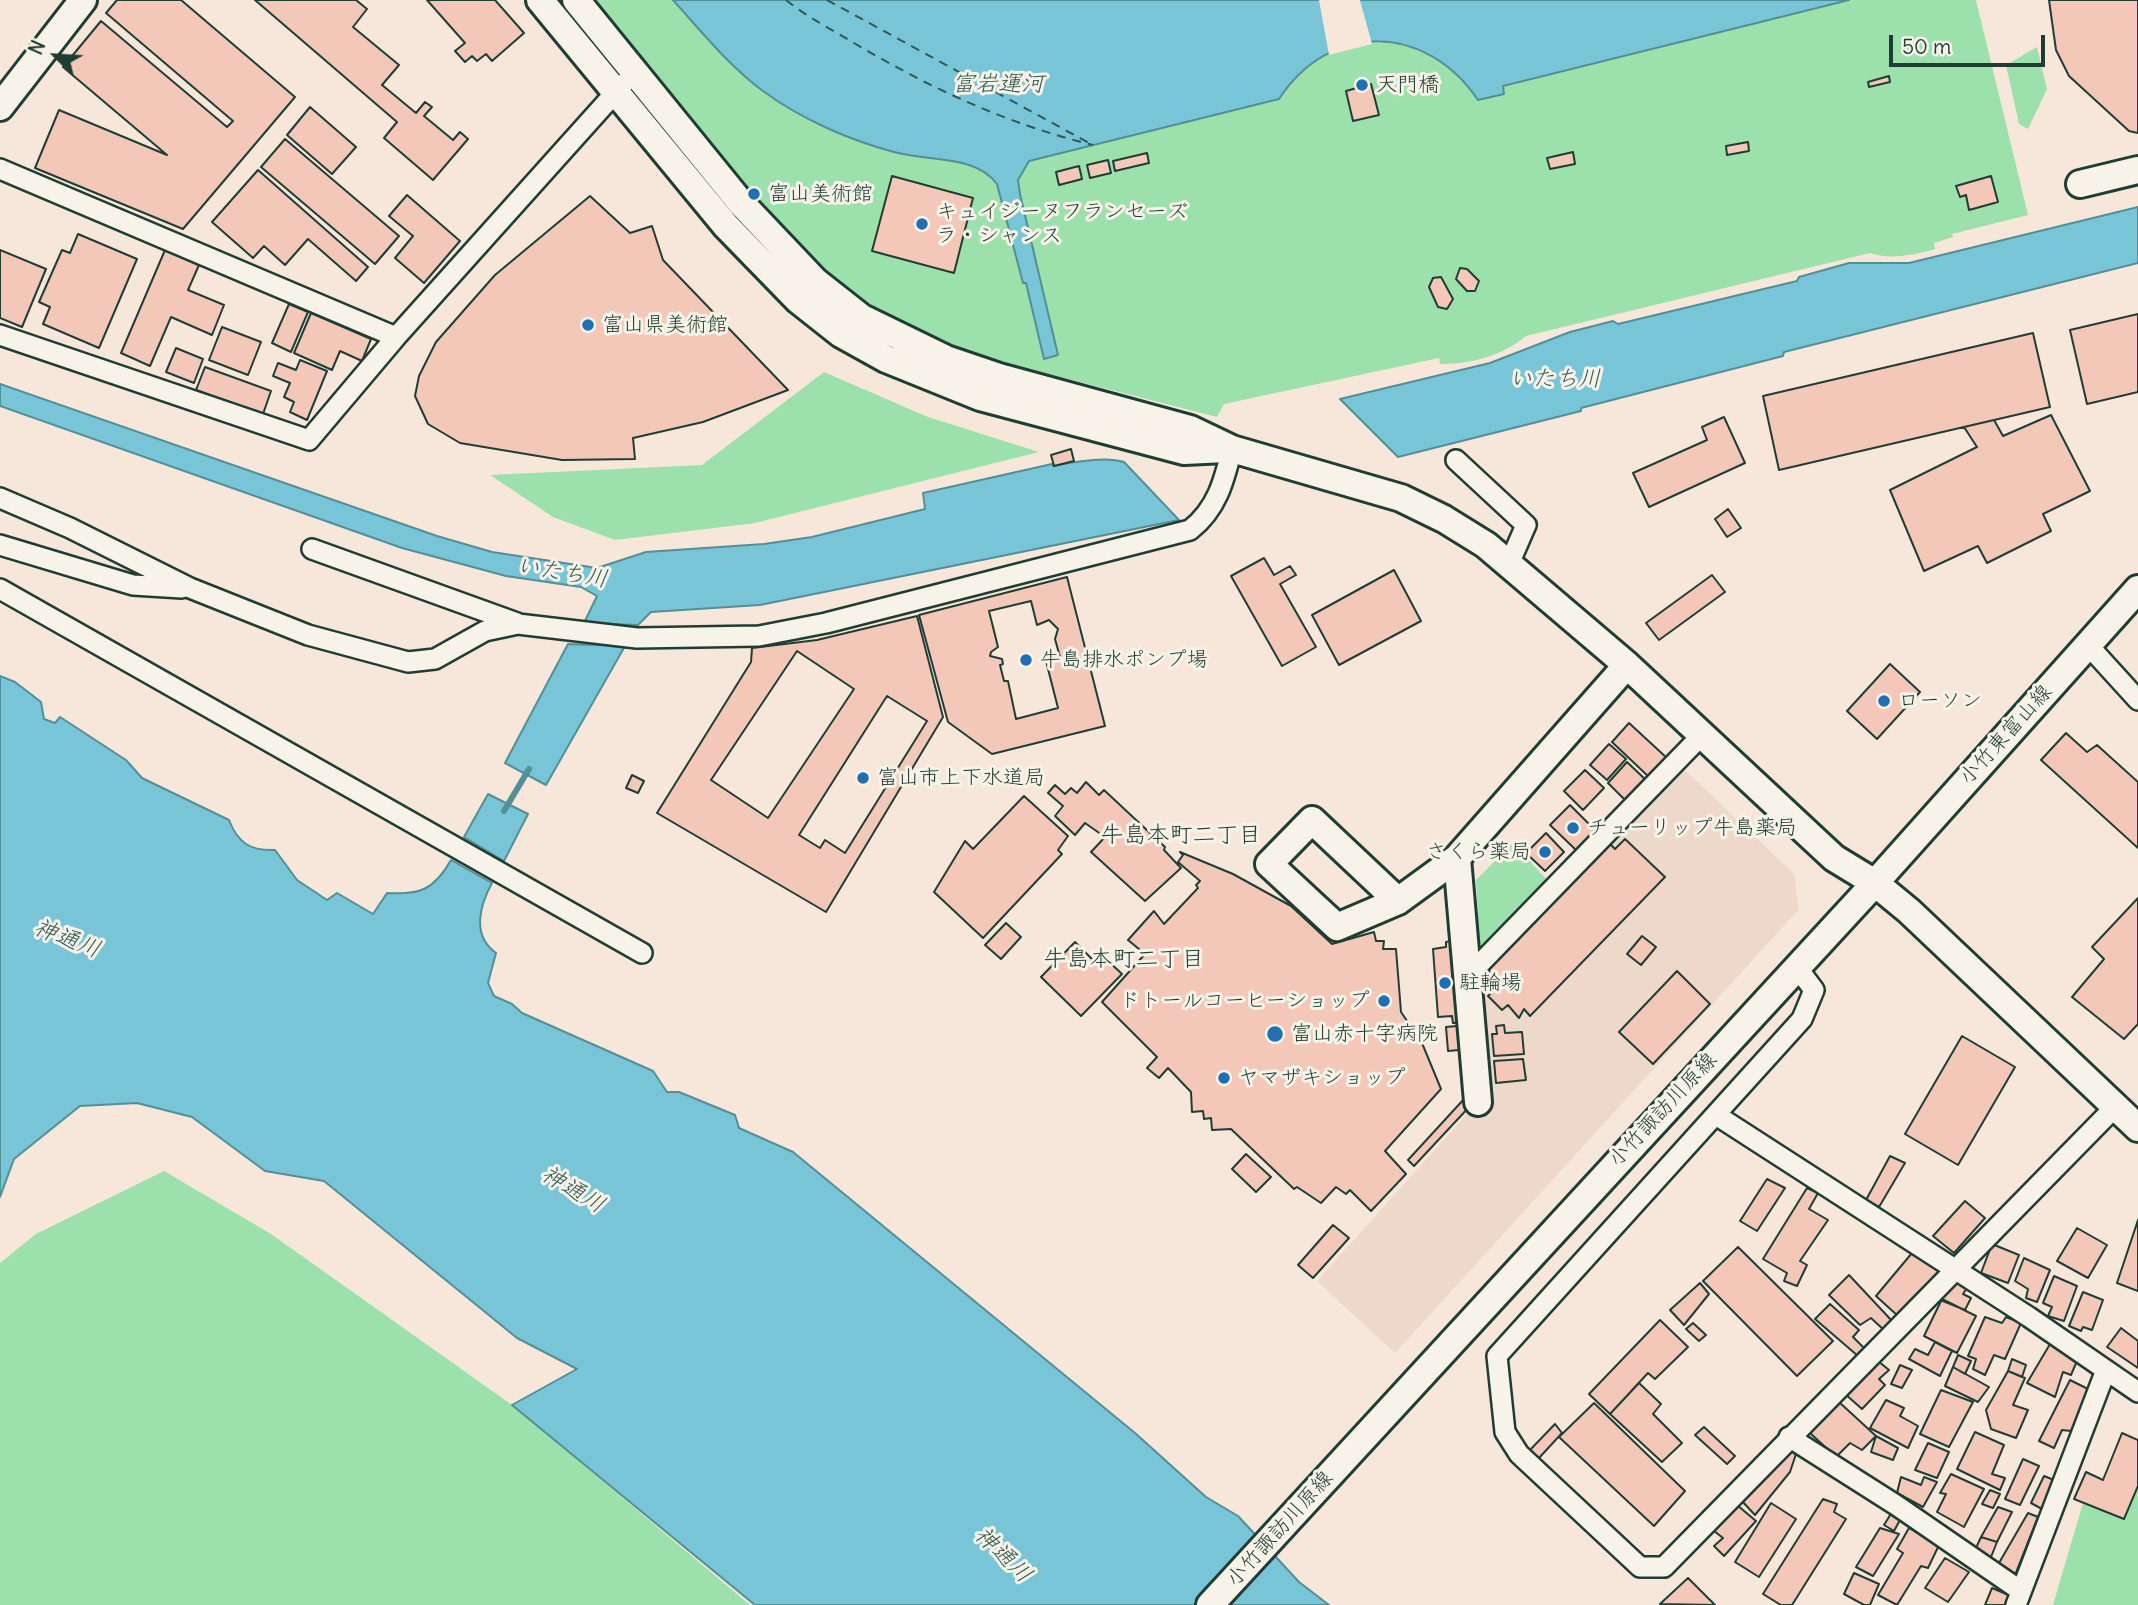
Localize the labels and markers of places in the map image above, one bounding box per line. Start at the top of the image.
place label: 天門橋 [1376,72,1439,98]
marker: 天門橋 [1354,77,1370,93]
place label: 富山美術館 [768,181,873,207]
marker: 富山美術館 [746,186,762,202]
place label: キュイジーヌフランセーズ ラ・シャンス [936,199,1188,249]
marker: キュイジーヌフランセーズ ラ・シャンス [914,216,930,232]
place label: 富山県美術館 [602,312,728,338]
marker: 富山県美術館 [580,317,596,333]
place label: 牛島排水ポンプ場 [1040,647,1208,673]
marker: 牛島排水ポンプ場 [1018,652,1034,668]
place label: ローソン [1898,688,1982,714]
marker: ローソン [1876,693,1892,709]
place label: 富山市上下水道局 [877,765,1045,791]
marker: 富山市上下水道局 [855,770,871,786]
place label: チューリップ牛島薬局 [1587,815,1797,841]
marker: チューリップ牛島薬局 [1565,820,1581,836]
place label: さくら薬局 [1426,839,1531,865]
marker: さくら薬局 [1537,844,1553,860]
place label: 駐輪場 [1459,970,1522,996]
marker: 駐輪場 [1437,975,1453,991]
place label: ドトールコーヒーショップ [1119,988,1370,1014]
marker: ドトールコーヒーショップ [1376,993,1392,1009]
place label: 富山赤十字病院 [1291,1021,1438,1047]
marker: 富山赤十字病院 [1265,1024,1285,1044]
place label: ヤマザキショップ [1238,1065,1406,1091]
marker: ヤマザキショップ [1216,1070,1232,1086]

